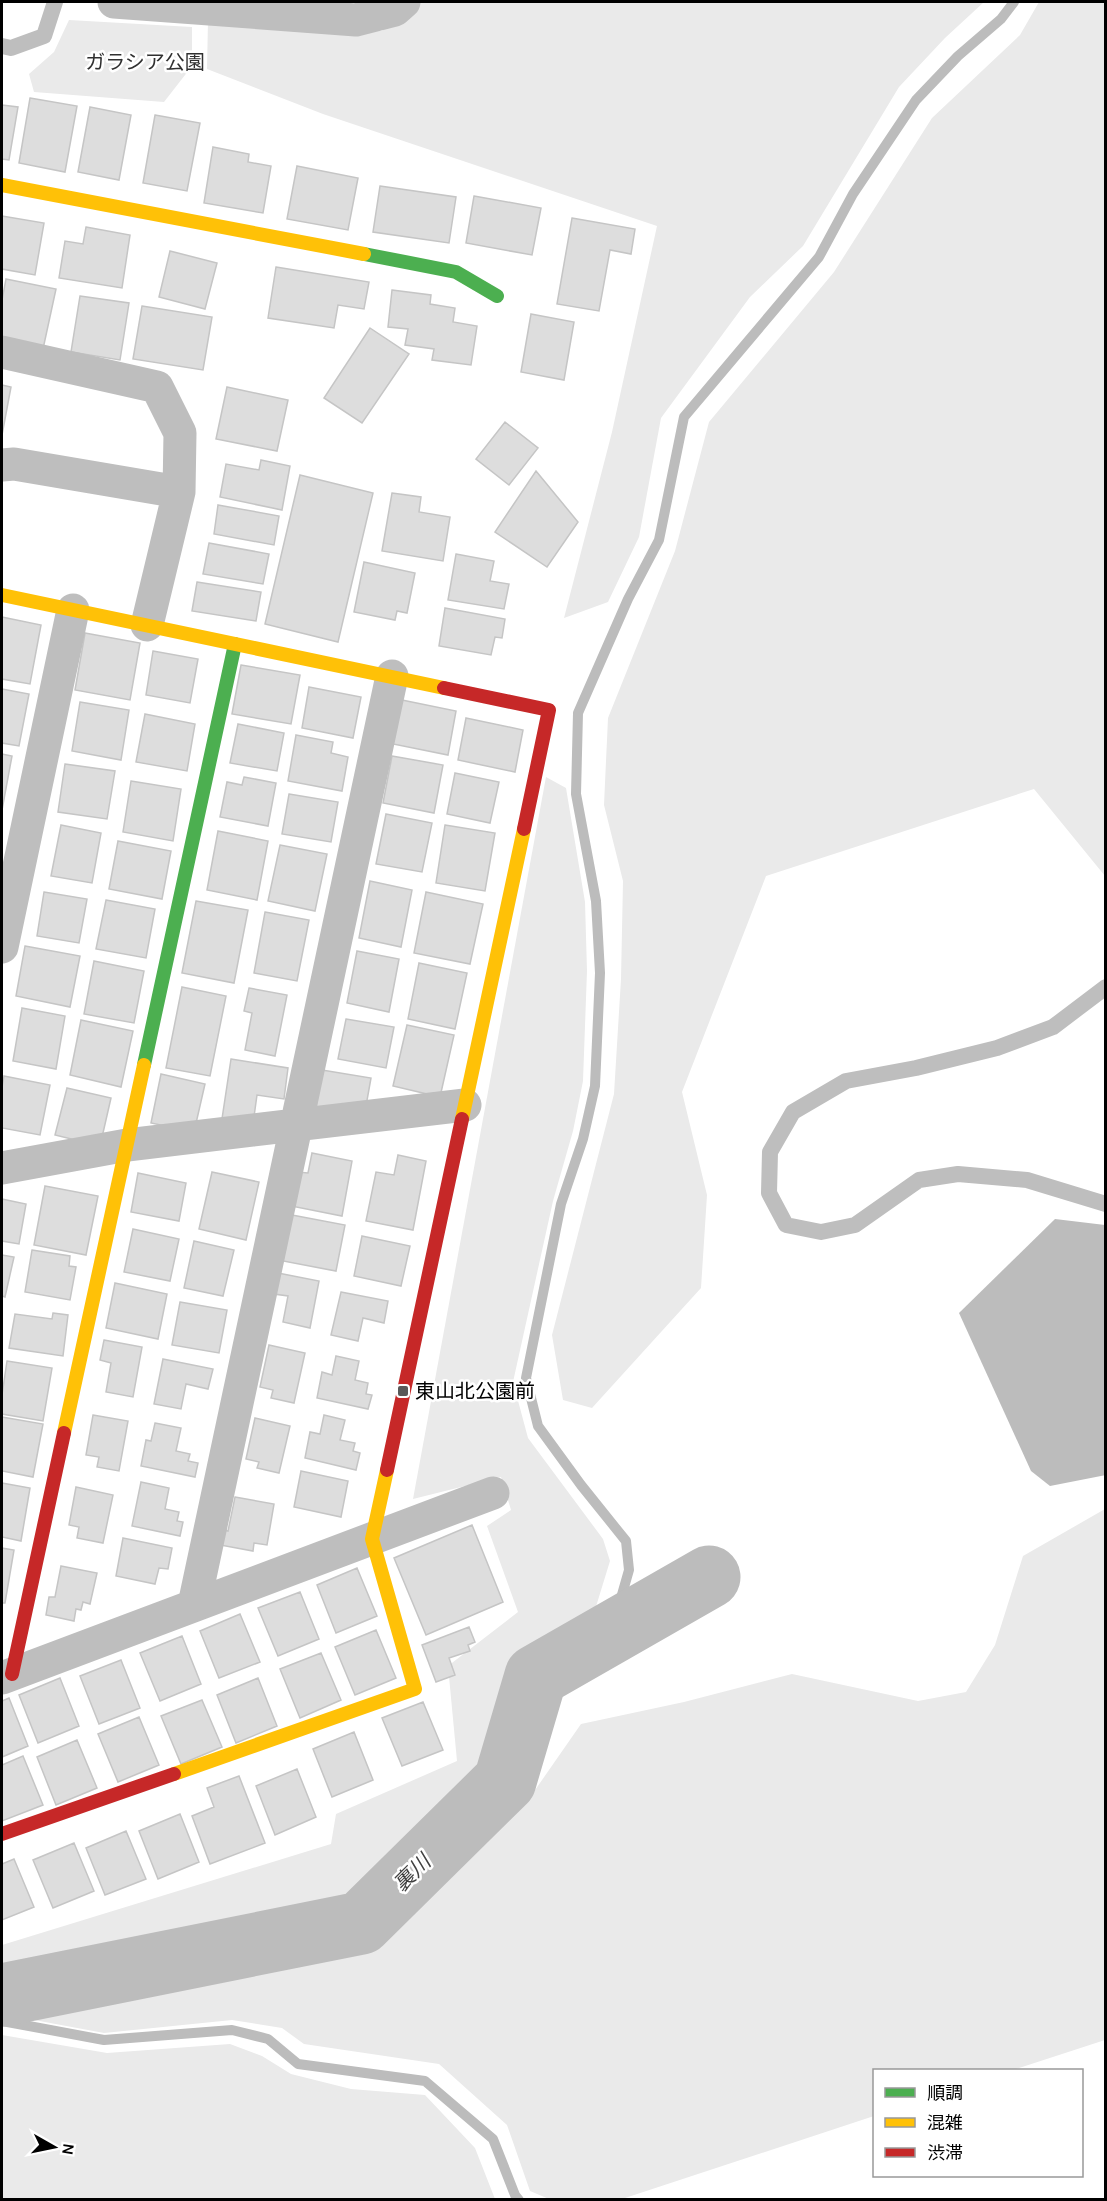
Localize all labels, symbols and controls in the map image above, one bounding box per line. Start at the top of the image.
park label: ガラシア公園 [85,51,205,74]
place label: 東山北公園前 [415,1380,535,1403]
marker: 東山北公園前 [396,1384,410,1398]
water label: 裏川 [389,1848,437,1896]
legend [873,2069,1083,2177]
text: 順調 [927,2082,963,2104]
text: 混雑 [927,2112,963,2134]
north arrow [24,2117,84,2177]
text: N [58,2142,79,2156]
text: 渋滞 [927,2142,963,2164]

